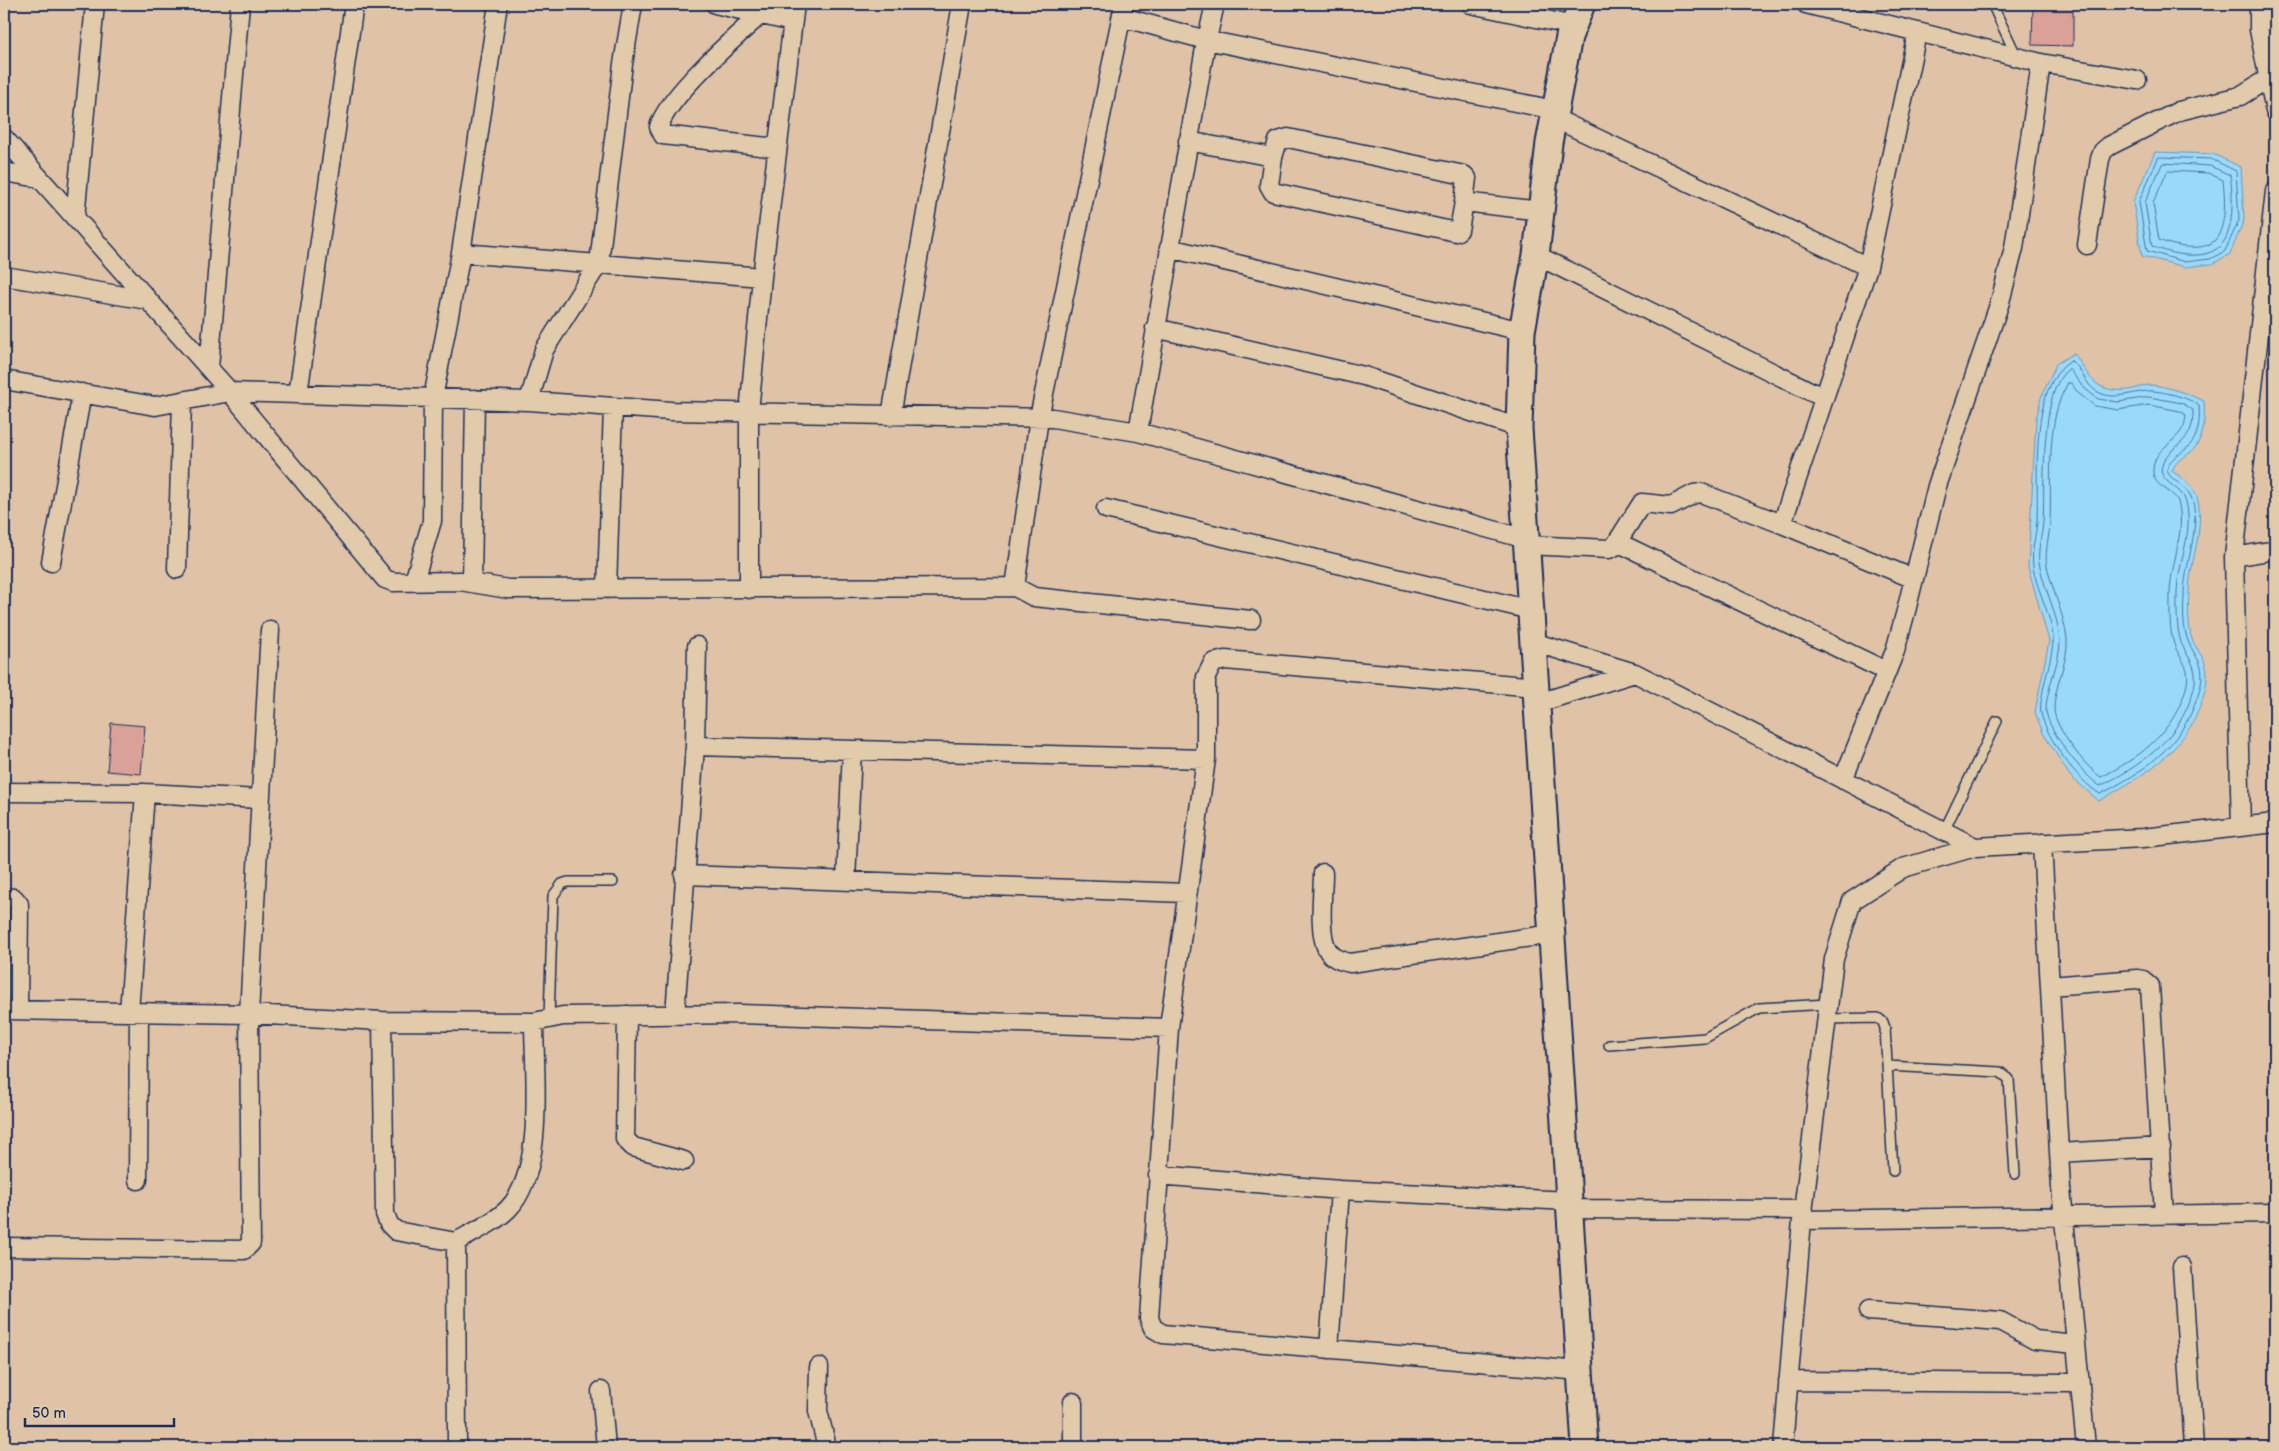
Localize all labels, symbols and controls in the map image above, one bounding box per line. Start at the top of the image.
scale bar [25,1396,174,1428]
text: 50 m [32,1404,66,1423]

